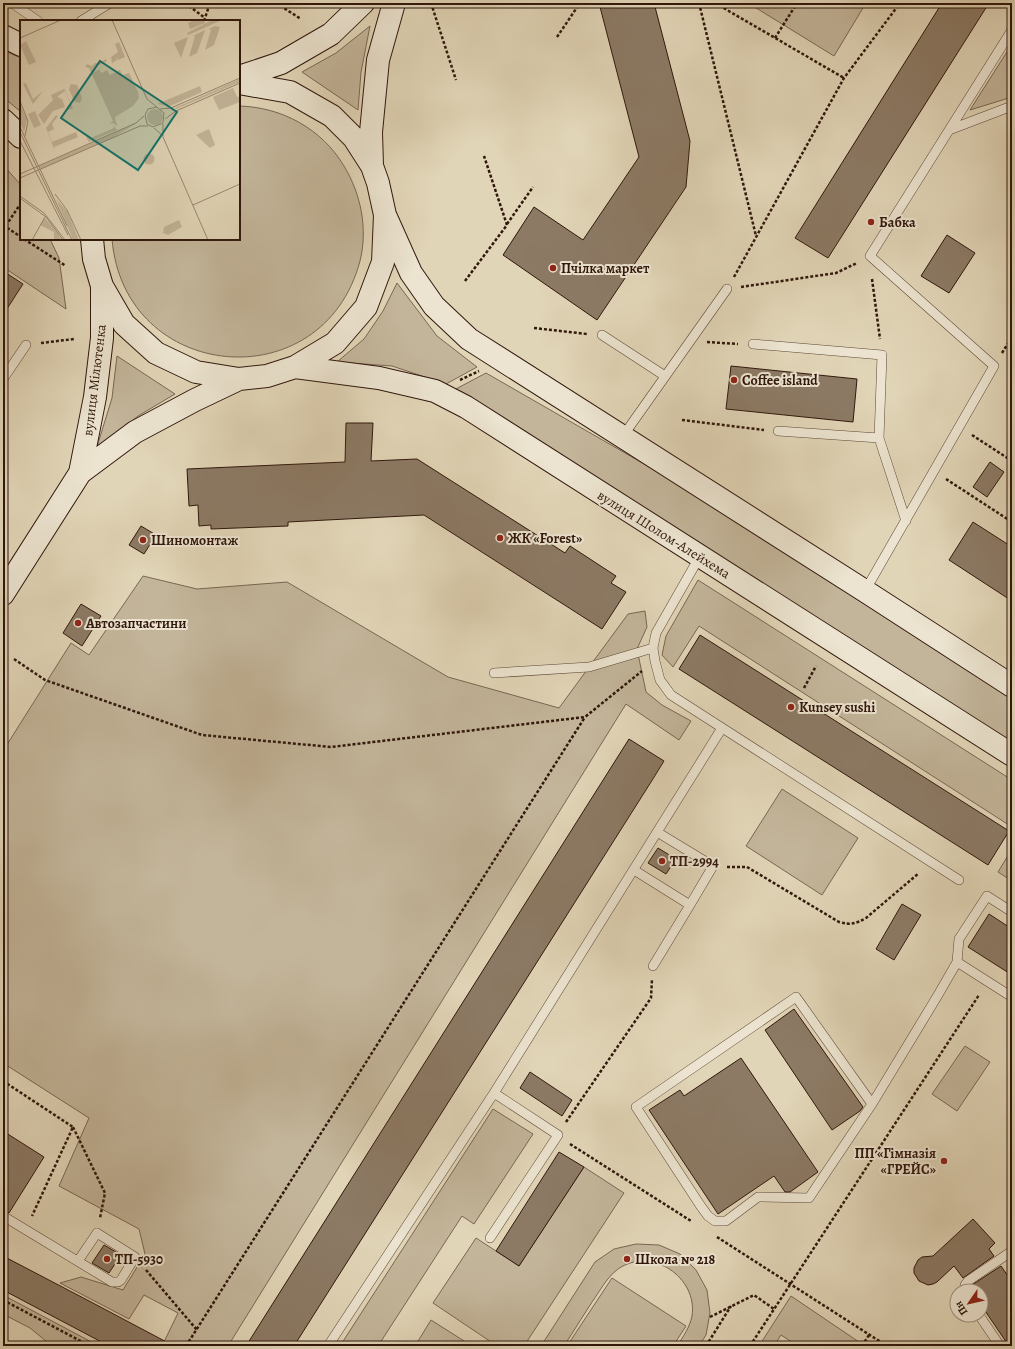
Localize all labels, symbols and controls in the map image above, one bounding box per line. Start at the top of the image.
inset map [20,20,240,240]
place label: Бабка [879,213,916,232]
marker: Бабка [866,217,876,227]
place label: Пчілка маркет [561,259,650,278]
marker: Пчілка маркет [548,263,558,273]
street label: вулиця Мілютенка [78,323,111,437]
place label: Coffee island [742,371,818,390]
marker: Coffee island [729,375,739,385]
street label: вулиця Шолом-Алейхема [594,486,734,584]
place label: ЖК «Forest» [508,529,582,548]
place label: Шиномонтаж [151,531,238,550]
marker: ЖК «Forest» [495,533,505,543]
marker: Шиномонтаж [138,535,148,545]
place label: Автозапчастини [85,614,187,633]
marker: Автозапчастини [73,618,83,628]
place label: Kunsey sushi [799,698,875,717]
marker: Kunsey sushi [786,702,796,712]
place label: ТП-2994 [670,852,719,871]
marker: ТП-2994 [657,856,667,866]
place label: ПП «Гімназія «ГРЕЙС» [854,1144,936,1179]
marker: ПП «Гімназія «ГРЕЙС» [939,1156,949,1166]
place label: ТП-5930 [115,1250,163,1269]
place label: Школа № 218 [635,1250,716,1269]
marker: ТП-5930 [102,1254,112,1264]
marker: Школа № 218 [622,1254,632,1264]
north arrow [949,1283,989,1323]
text: Пн [951,1298,971,1318]

